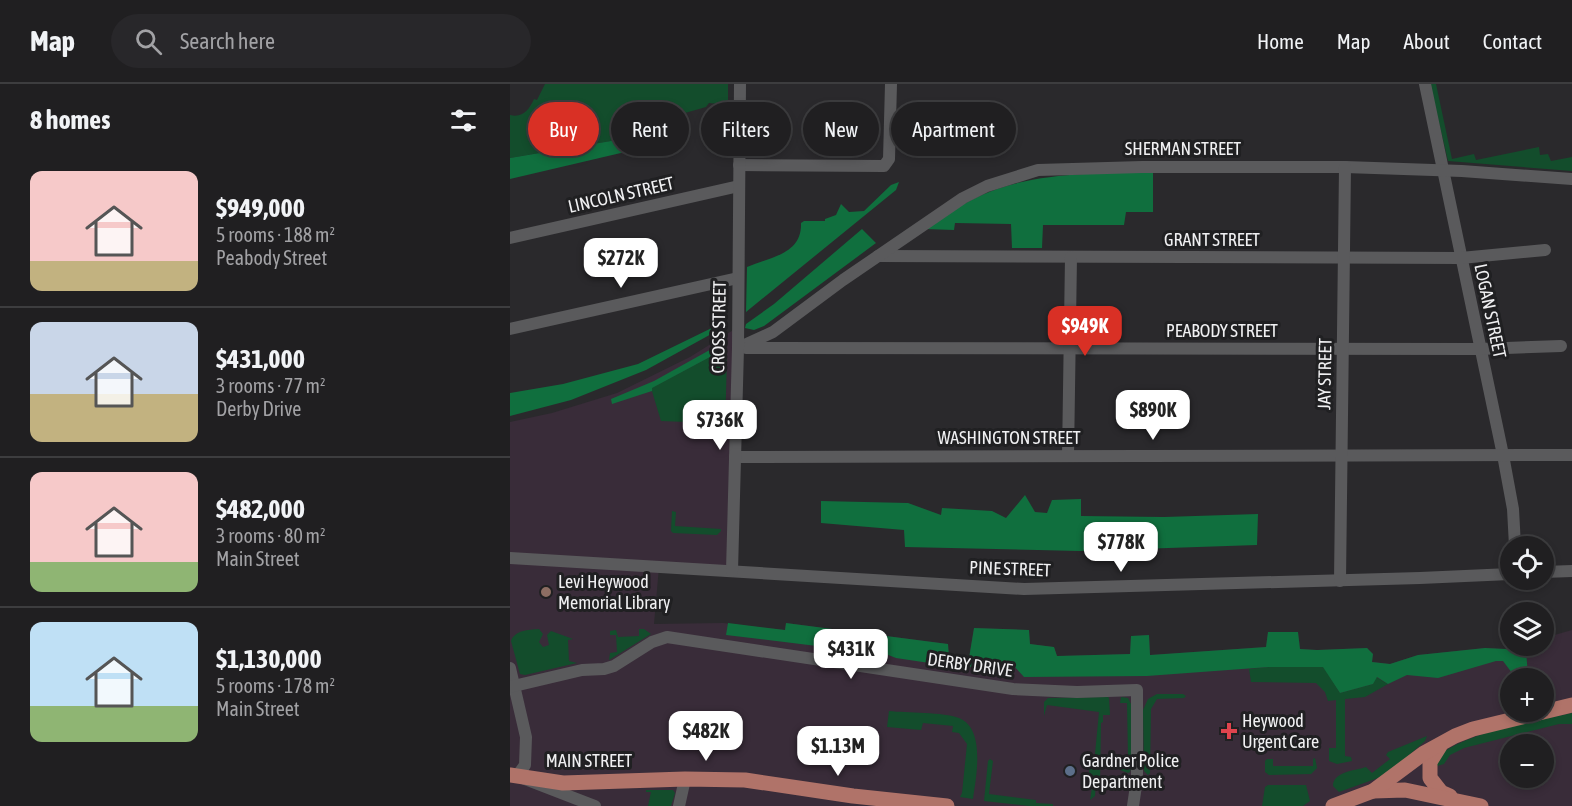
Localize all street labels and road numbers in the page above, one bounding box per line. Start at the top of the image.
street label: SHERMAN STREET [1125,138,1241,159]
street label: LINCOLN STREET [566,172,676,217]
street label: GRANT STREET [1164,229,1260,250]
street label: LOGAN STREET [1470,262,1511,360]
street label: CROSS STREET [707,280,730,374]
street label: PEABODY STREET [1166,320,1278,341]
street label: JAY STREET [1313,338,1336,410]
street label: WASHINGTON STREET [937,427,1081,448]
street label: PINE STREET [969,557,1051,580]
street label: DERBY DRIVE [926,648,1014,681]
street label: MAIN STREET [546,750,632,771]

